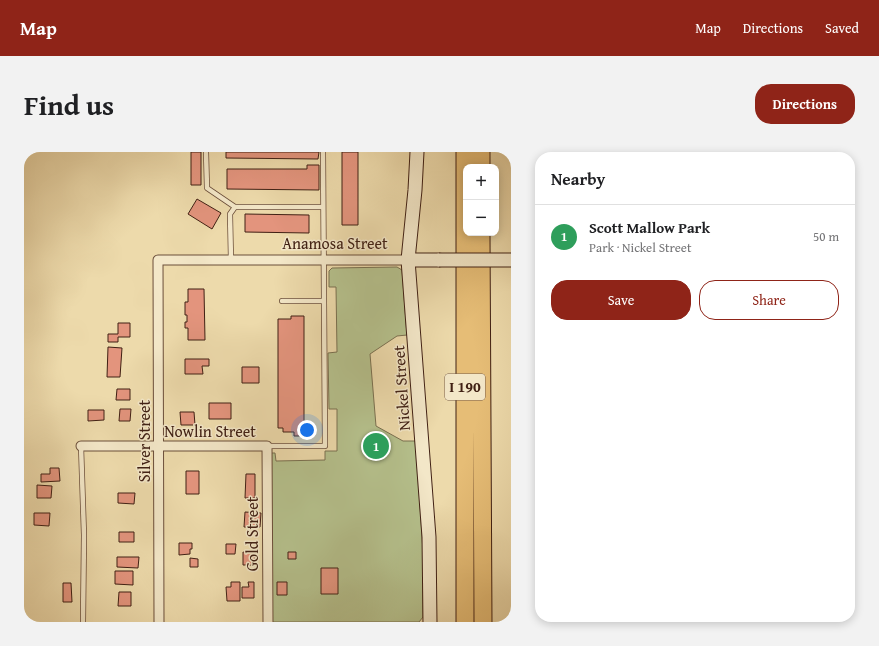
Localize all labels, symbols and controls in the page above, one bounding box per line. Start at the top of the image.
text: Map [20,14,57,42]
text: Map [695,18,721,38]
text: Directions [743,18,803,38]
text: Saved [825,18,859,38]
text: Find us [24,84,114,125]
button: Directions [755,84,855,124]
map controls [463,164,499,236]
button: + [463,164,499,200]
text: Nearby [551,166,605,191]
button: − [463,200,499,236]
text: Scott Mallow Park [589,217,710,238]
text: 1 [561,227,567,246]
text: 50 m [813,227,839,246]
street label: Anamosa Street [282,231,388,255]
text: Park · Nickel Street [589,238,692,257]
button: Save [551,280,691,320]
button: Share [699,280,839,320]
street label: Nickel Street [386,344,416,432]
road number: I 190 [445,374,485,400]
street label: Silver Street [132,399,156,482]
street label: Nowlin Street [164,419,256,443]
your location [297,420,317,440]
pin: 1 [363,431,389,461]
street label: Gold Street [240,496,264,571]

